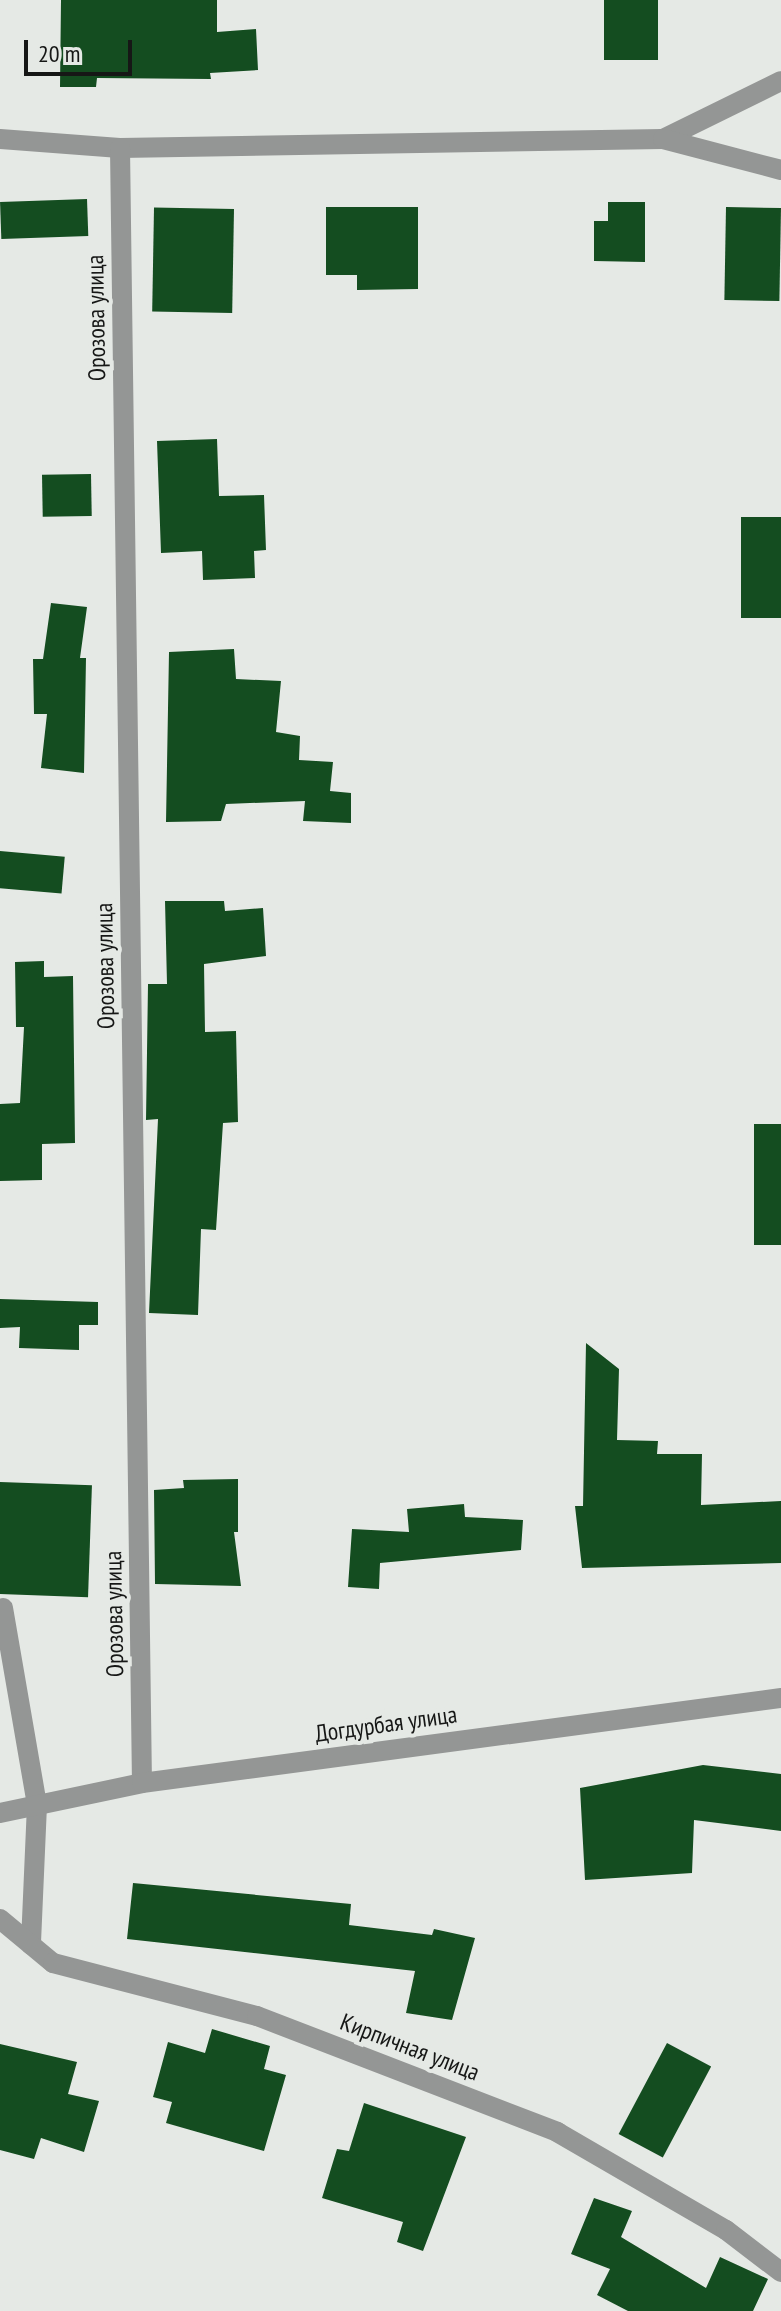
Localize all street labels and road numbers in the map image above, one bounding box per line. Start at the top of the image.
street label: Орозова улица [80,255,112,381]
street label: Орозова улица [89,903,121,1029]
street label: Орозова улица [98,1551,130,1677]
street label: Догдурбая улица [313,1700,459,1748]
street label: Кирпичная улица [336,2007,484,2087]

